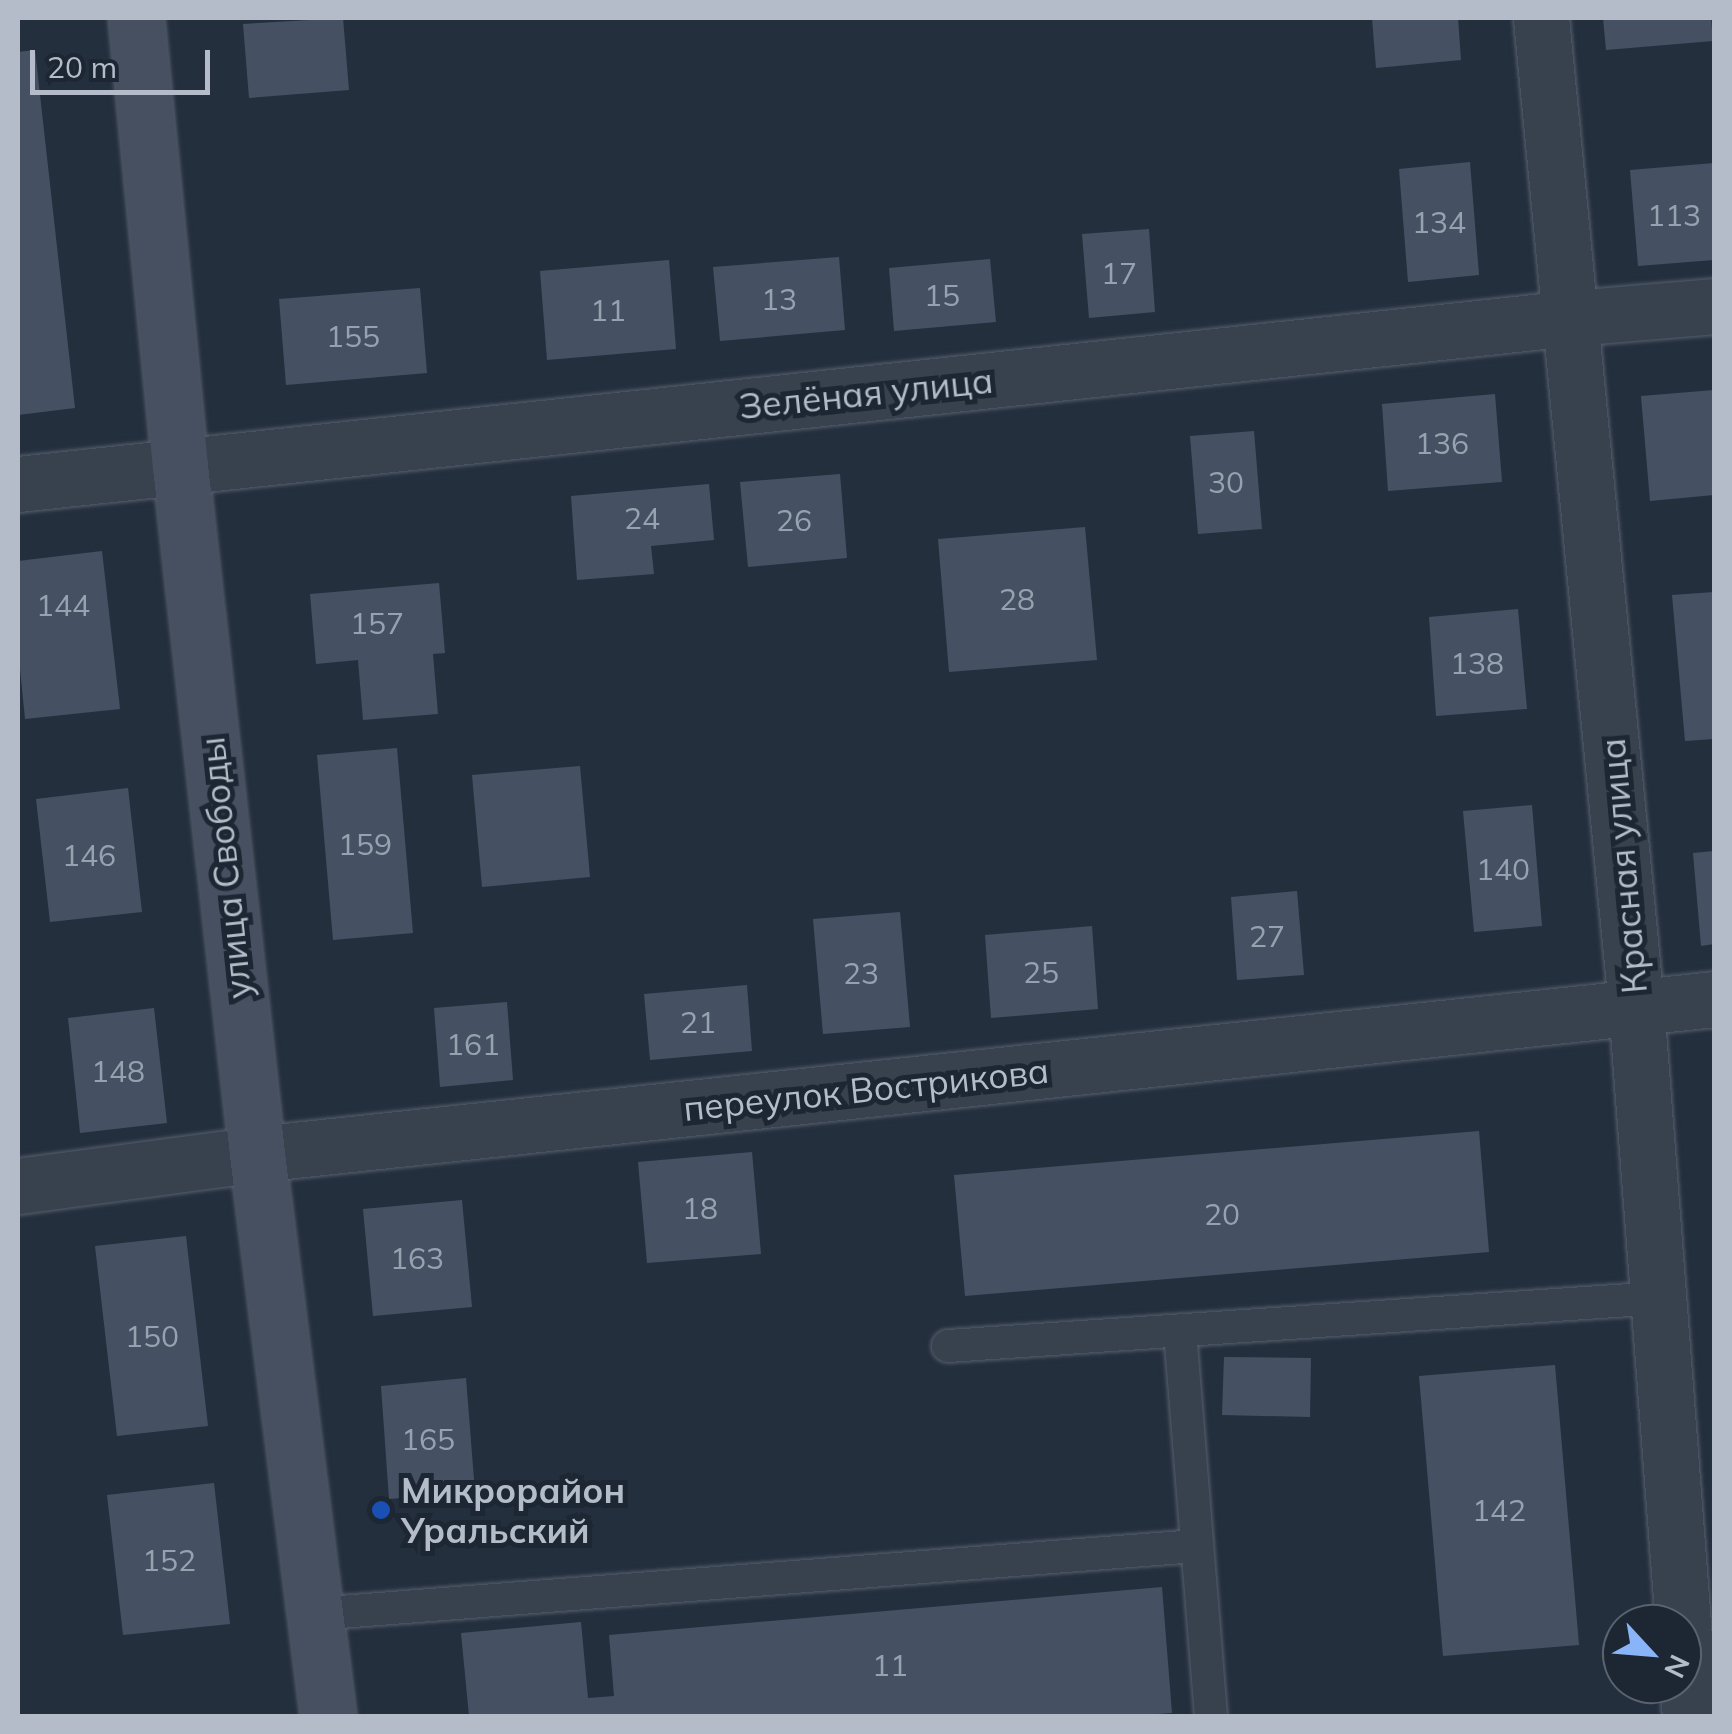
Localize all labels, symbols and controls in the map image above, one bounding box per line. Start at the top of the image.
scale bar [35,30,215,92]
text: 20 m [47,48,117,86]
house number: 113 [1647,197,1701,233]
house number: 134 [1412,204,1466,240]
house number: 17 [1101,255,1137,291]
house number: 15 [924,277,960,313]
house number: 13 [761,281,797,317]
house number: 11 [590,292,626,328]
house number: 155 [326,318,380,354]
street label: Зелёная улица [737,359,995,427]
house number: 136 [1415,425,1469,461]
house number: 30 [1208,464,1244,500]
house number: 24 [624,500,660,536]
house number: 26 [776,502,812,538]
house number: 28 [999,581,1035,617]
house number: 144 [36,587,90,623]
house number: 157 [350,605,404,641]
house number: 138 [1450,645,1504,681]
street label: улица Свободы [190,735,260,1001]
street label: Красная улица [1591,737,1655,995]
house number: 159 [338,826,392,862]
house number: 146 [62,837,116,873]
house number: 140 [1476,851,1530,887]
house number: 27 [1249,918,1285,954]
house number: 25 [1023,954,1059,990]
house number: 23 [843,955,879,991]
house number: 21 [680,1004,716,1040]
house number: 161 [446,1026,500,1062]
street label: переулок Вострикова [681,1049,1051,1129]
house number: 148 [91,1053,145,1089]
house number: 18 [682,1190,718,1226]
house number: 20 [1204,1196,1240,1232]
house number: 163 [390,1240,444,1276]
house number: 150 [125,1318,179,1354]
house number: 165 [401,1421,455,1457]
place label: Микрорайон Уральский [401,1469,625,1551]
house number: 142 [1472,1492,1526,1528]
marker: Микрорайон Уральский [370,1499,392,1521]
house number: 152 [142,1542,196,1578]
north arrow [1602,1604,1702,1704]
house number: 11 [872,1647,908,1683]
text: N [1657,1649,1698,1684]

